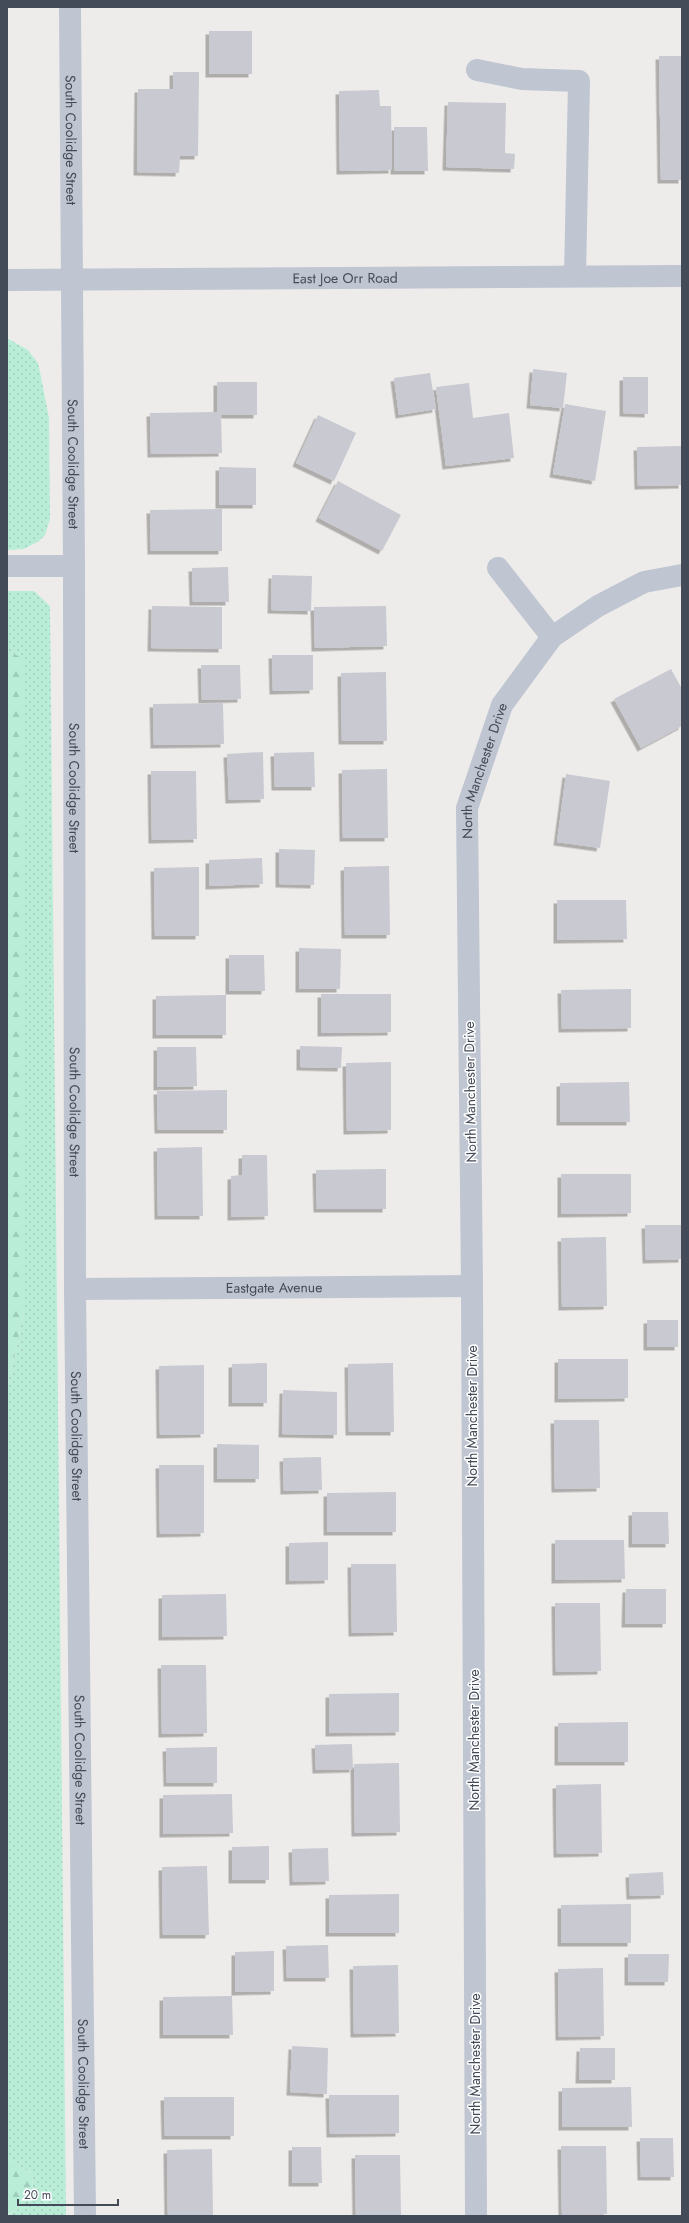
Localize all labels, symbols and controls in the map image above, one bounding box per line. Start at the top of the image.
street label: South Coolidge Street [60,75,81,206]
street label: East Joe Orr Road [292,268,398,288]
street label: South Coolidge Street [63,399,84,530]
street label: North Manchester Drive [457,700,512,839]
street label: South Coolidge Street [64,723,84,854]
street label: North Manchester Drive [459,1021,481,1163]
street label: South Coolidge Street [65,1047,85,1178]
street label: Eastgate Avenue [226,1277,322,1298]
street label: North Manchester Drive [462,1345,482,1487]
street label: South Coolidge Street [66,1371,87,1502]
street label: North Manchester Drive [464,1669,484,1811]
street label: South Coolidge Street [69,1695,91,1826]
street label: North Manchester Drive [465,1993,485,2135]
street label: South Coolidge Street [73,2019,94,2150]
scale bar [18,2181,118,2207]
text: 20 m [24,2186,51,2204]

